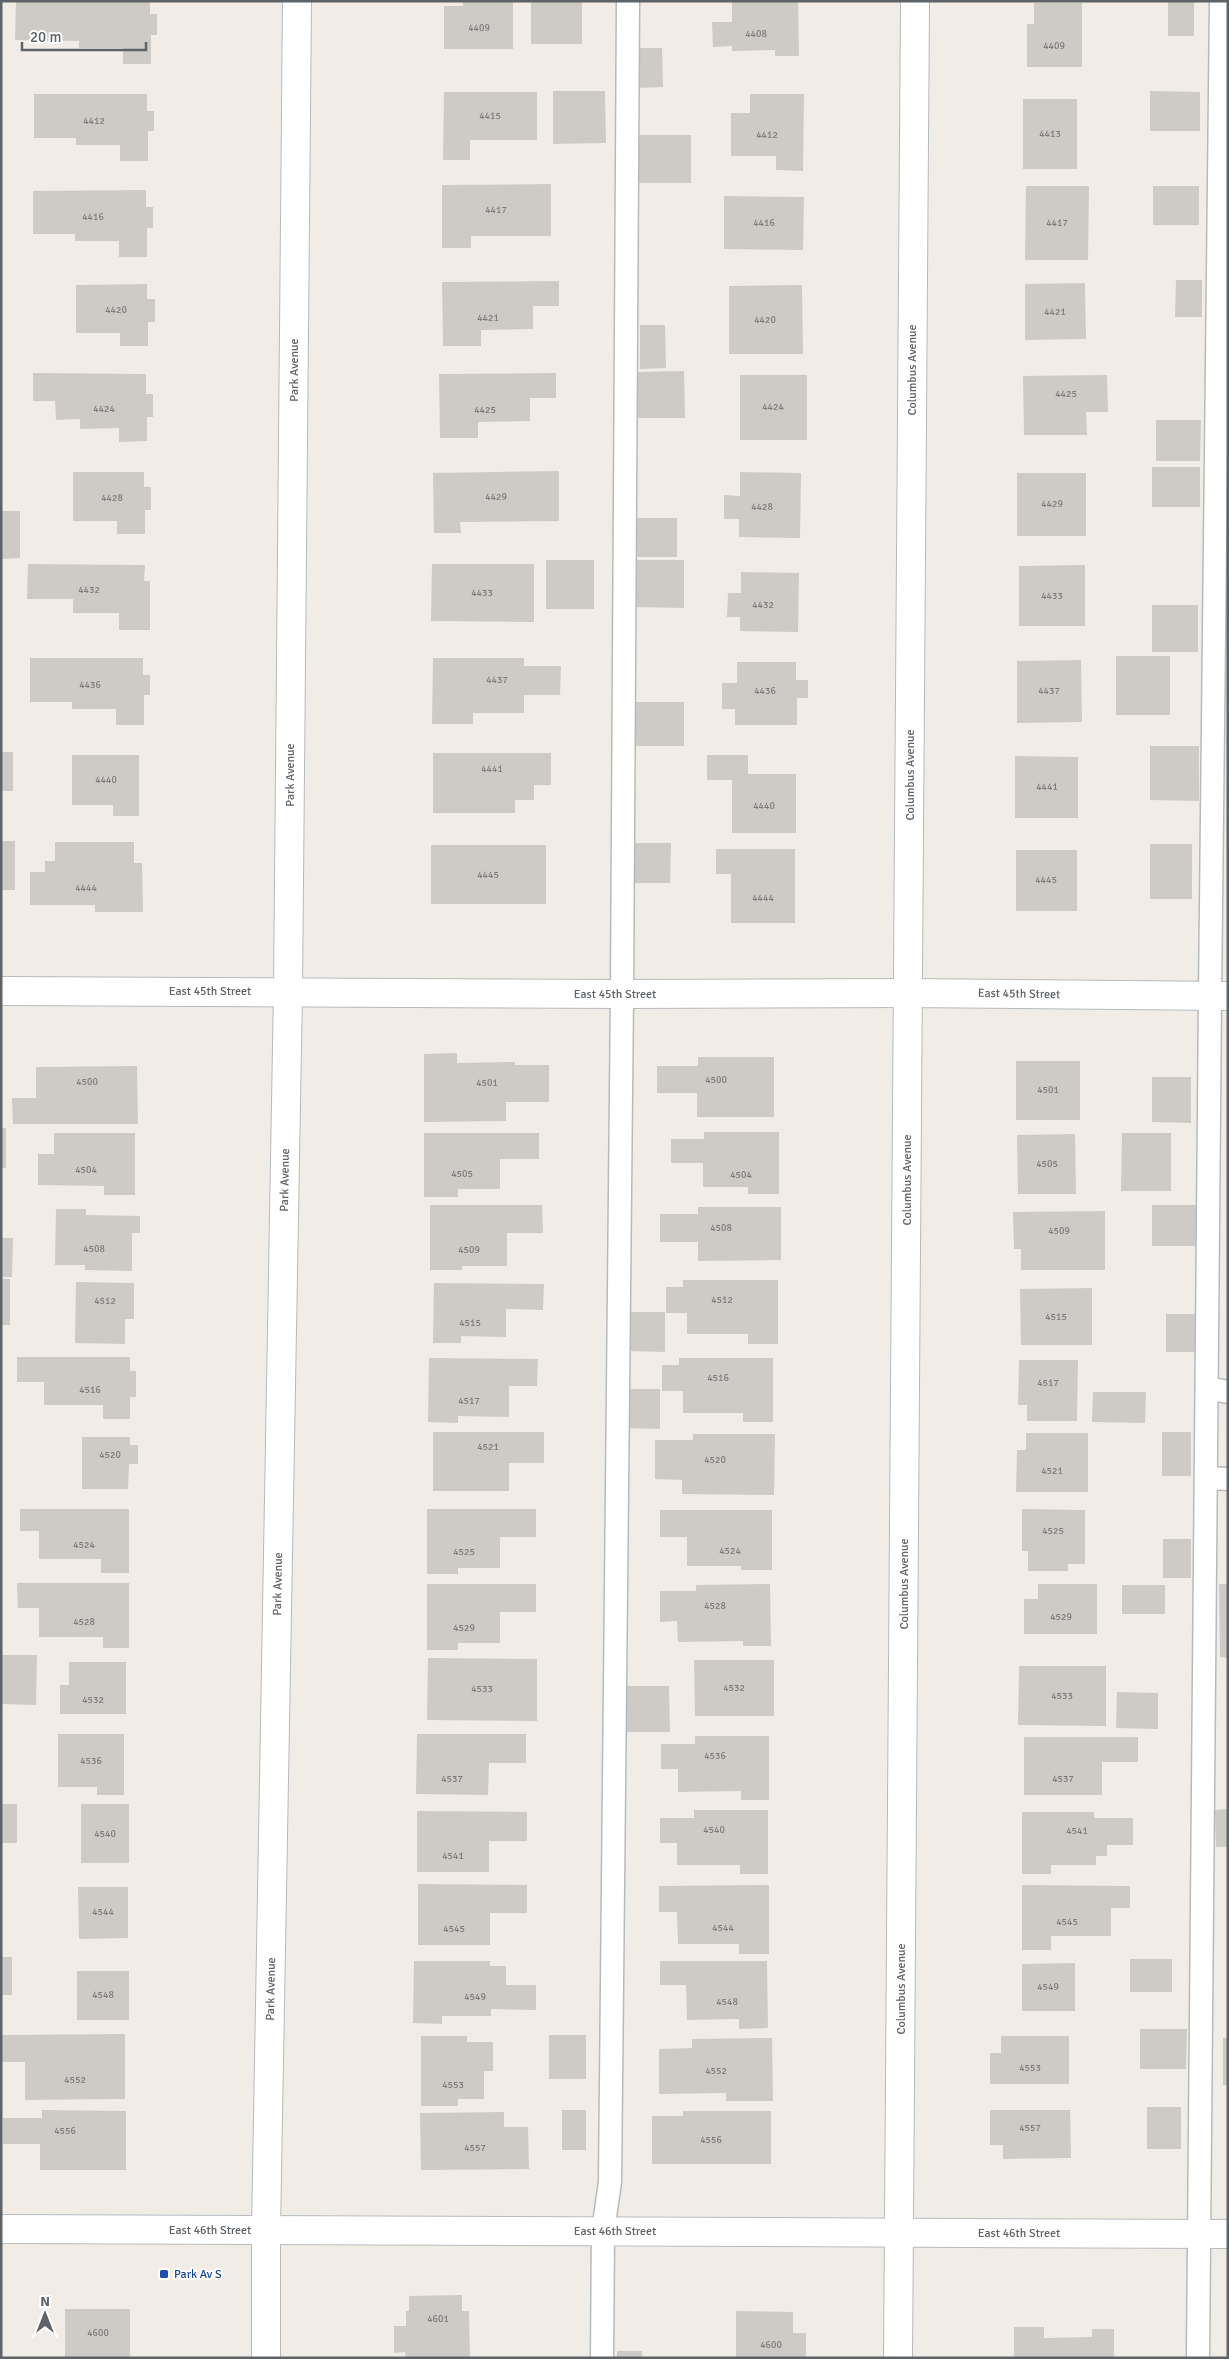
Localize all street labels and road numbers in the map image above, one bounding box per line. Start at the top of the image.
street label: Columbus Avenue [905,324,920,416]
street label: Park Avenue [287,338,302,402]
street label: Columbus Avenue [903,729,918,821]
street label: Park Avenue [283,743,298,807]
street label: East 45th Street [169,984,251,999]
street label: East 45th Street [978,986,1060,1002]
street label: East 45th Street [574,987,656,1002]
street label: Columbus Avenue [900,1134,915,1226]
street label: Park Avenue [277,1148,293,1212]
street label: Columbus Avenue [897,1538,912,1630]
street label: Park Avenue [270,1552,286,1616]
street label: Columbus Avenue [894,1943,909,2035]
street label: Park Avenue [263,1957,279,2021]
street label: East 46th Street [169,2223,251,2238]
street label: East 46th Street [574,2224,656,2239]
street label: East 46th Street [978,2226,1060,2241]

